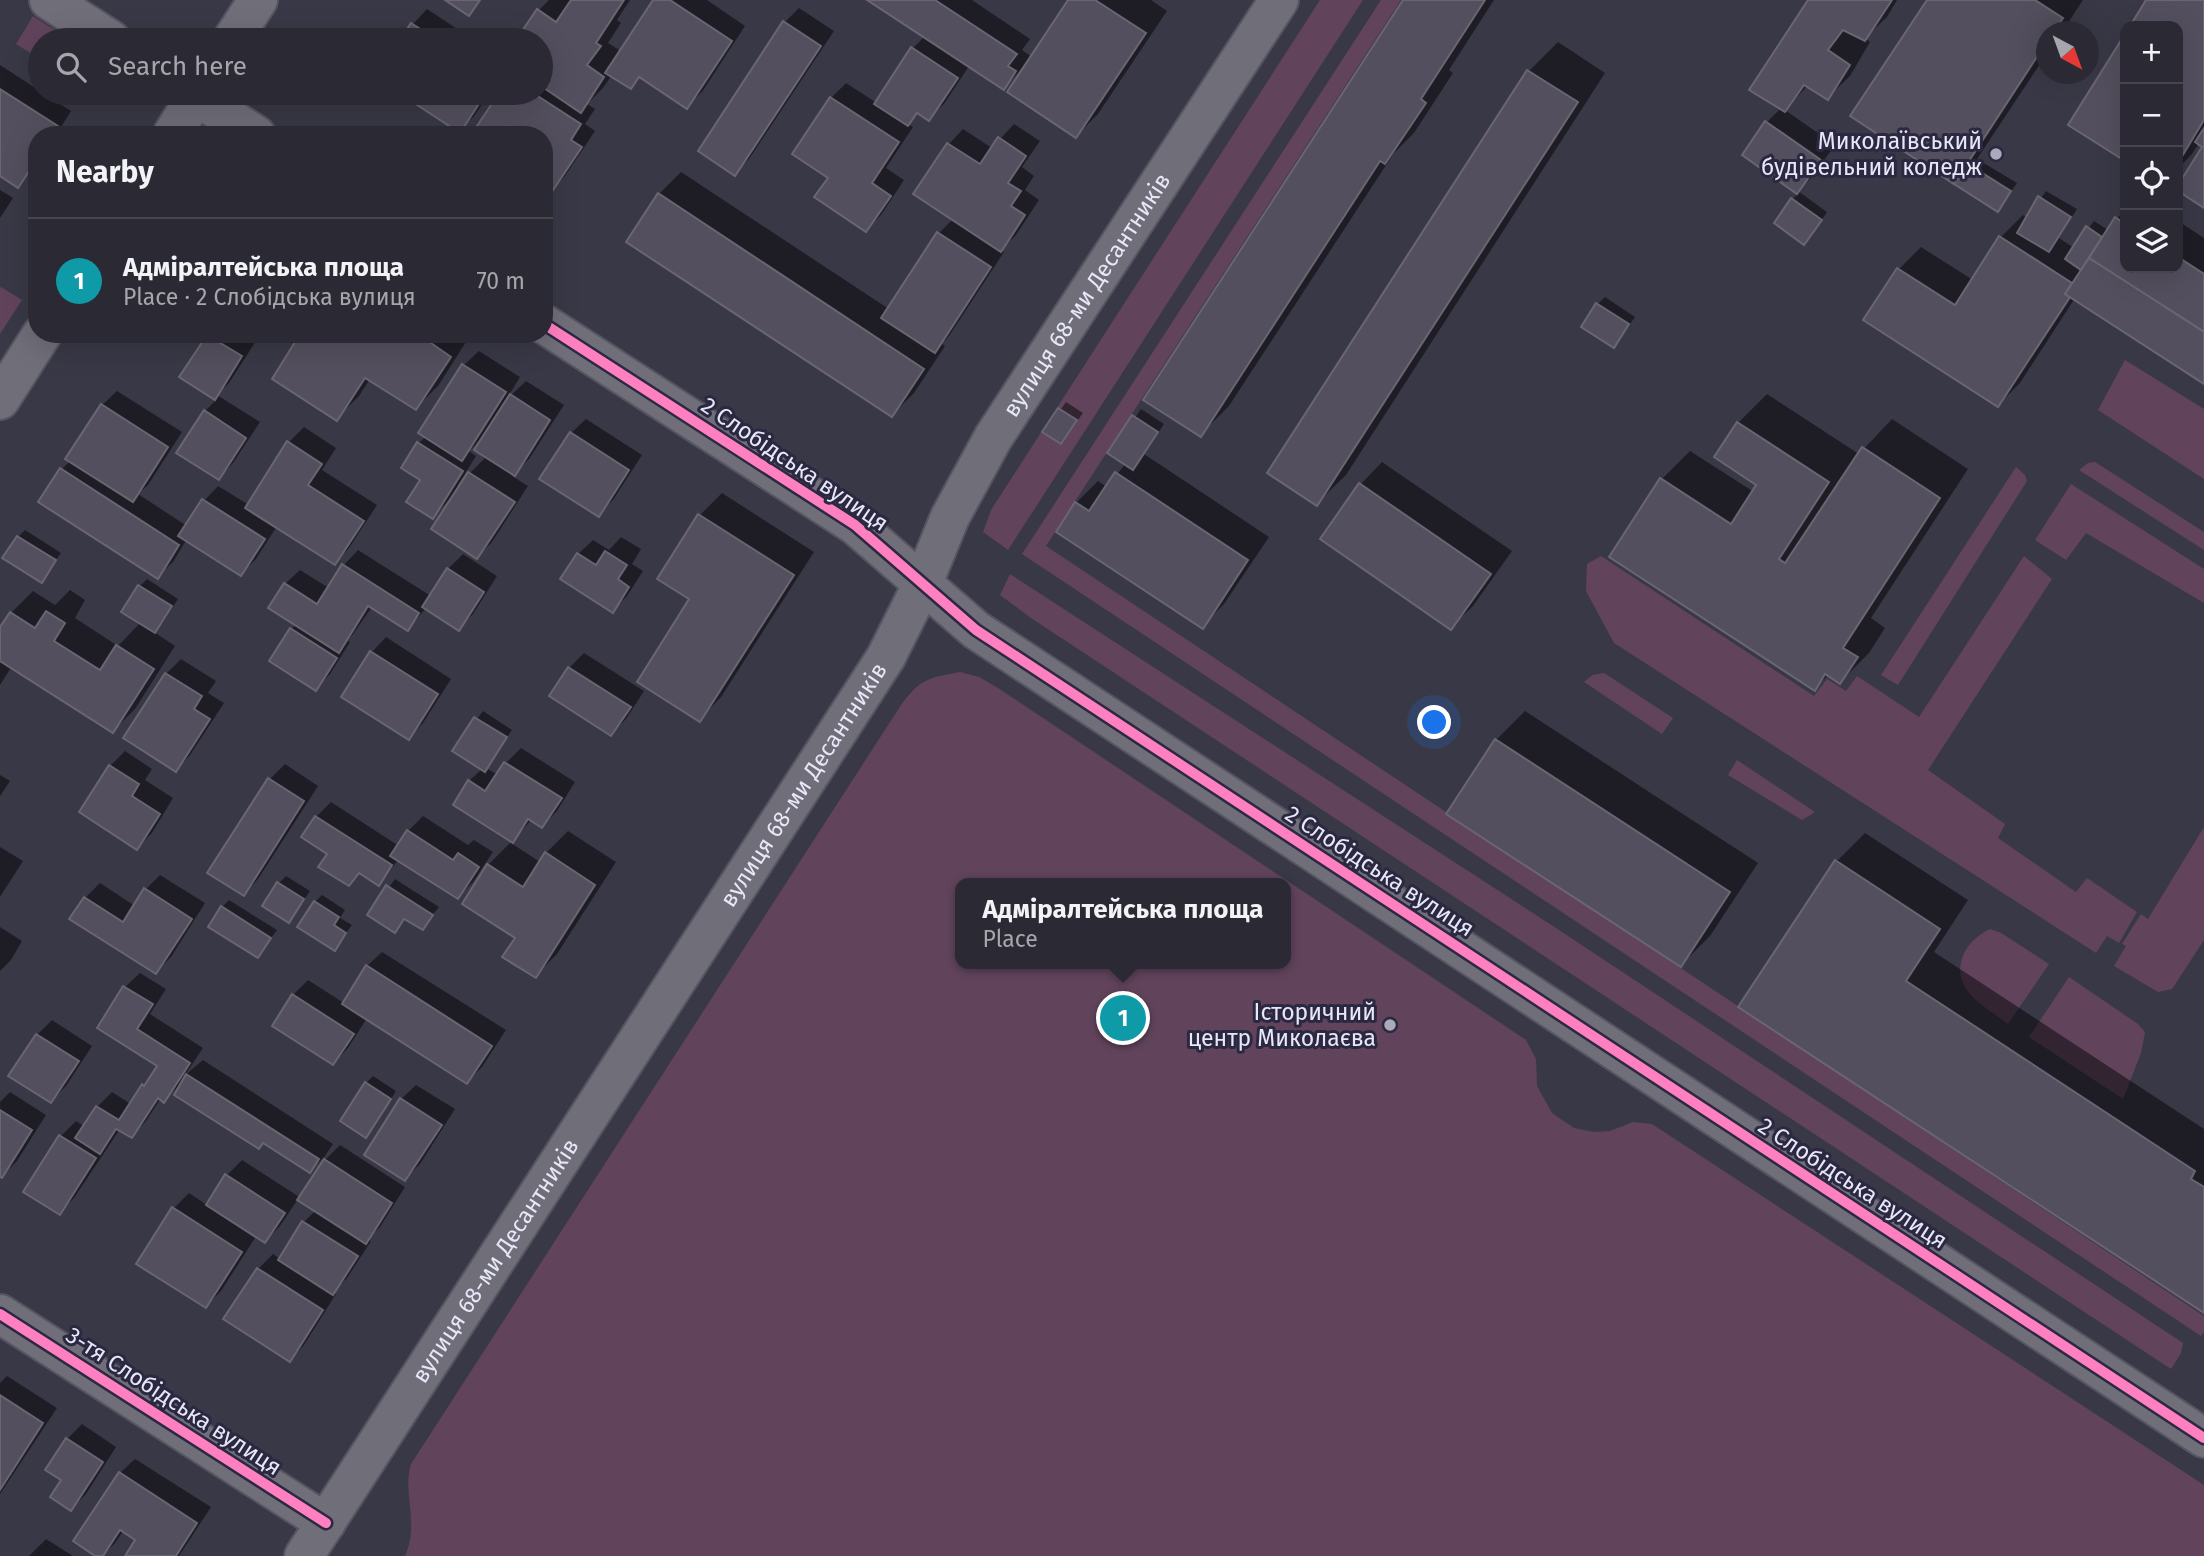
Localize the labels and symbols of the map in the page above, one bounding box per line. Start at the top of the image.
north arrow [2036,21,2099,84]
place label: Миколаївський будівельний коледж [1761,127,1982,181]
marker: Миколаївський будівельний коледж [1988,146,2004,162]
street label: вулиця 68-ми Десантників [997,168,1176,422]
street label: 2 Слобідська вулиця [696,391,894,537]
street label: вулиця 68-ми Десантників [714,657,893,912]
your location [1417,705,1451,739]
street label: 2 Слобідська вулиця [1280,799,1480,943]
pin: 1 [1100,992,1146,1044]
place label: Історичний центр Миколаєва [1188,998,1376,1052]
marker: Історичний центр Миколаєва [1382,1017,1398,1033]
street label: 2 Слобідська вулиця [1753,1111,1953,1255]
street label: вулиця 68-ми Десантників [406,1133,585,1388]
street label: 3-тя Слобідська вулиця [61,1321,287,1481]

